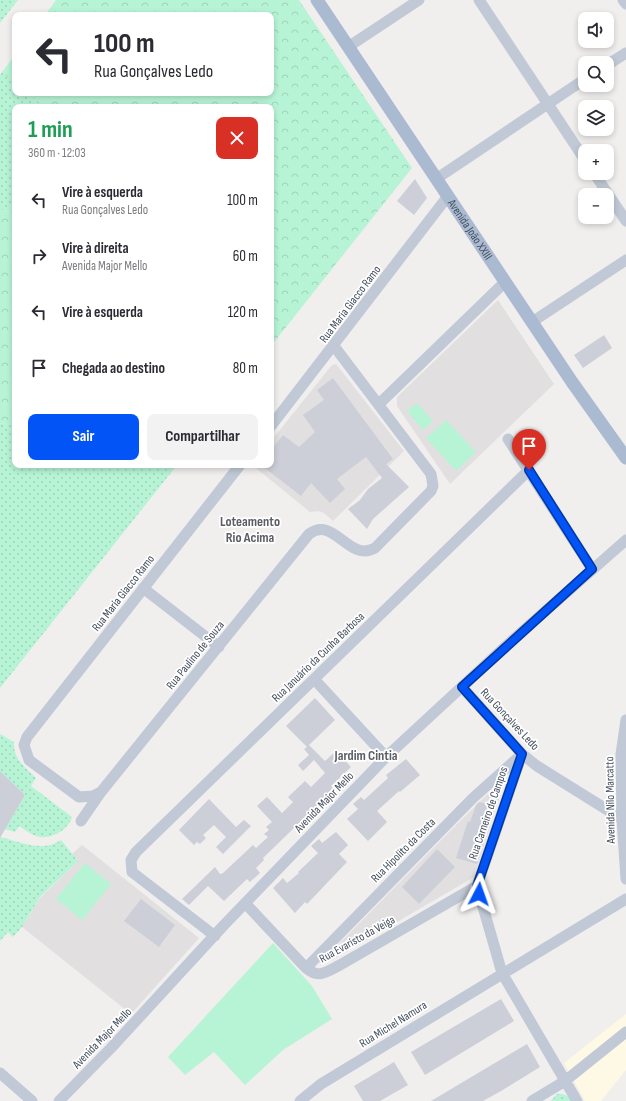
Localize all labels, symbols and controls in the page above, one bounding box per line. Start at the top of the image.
map controls [578,12,614,224]
button: sound [578,12,614,48]
text: 100 m [94,27,155,60]
icon: left [28,28,80,80]
button: search [578,56,614,92]
text: Rua Gonçalves Ledo [94,61,213,82]
button: layers [578,100,614,136]
text: 1 min [28,115,73,144]
button: close [216,117,258,159]
button: + [578,144,614,180]
text: 360 m · 12:03 [28,145,86,161]
text: Vire à esquerda [62,183,143,202]
button: − [578,188,614,224]
icon: left [28,189,50,211]
text: 100 m [227,191,258,210]
street label: Avenida João XXIII [444,196,495,263]
text: Rua Gonçalves Ledo [62,202,148,218]
text: Vire à direita [62,239,129,258]
icon: right [28,245,50,267]
text: 60 m [233,247,258,266]
text: Avenida Major Mello [62,258,147,274]
street label: Rua Maria Giacco Ramo [316,263,384,346]
icon: left [28,301,50,323]
text: Vire à esquerda [62,303,143,322]
text: 120 m [228,303,258,322]
icon: arrive [28,357,50,379]
text: Chegada ao destino [62,359,165,378]
text: 80 m [233,359,258,378]
button: Sair [28,414,139,460]
button: Compartilhar [147,414,258,460]
pin [512,429,546,470]
icon: arrive [518,435,540,457]
district label: Loteamento Rio Acima [220,513,280,546]
street label: Rua Maria Giacco Ramo [89,552,158,635]
street label: Rua Januário da Cunha Barbosa [269,609,368,705]
street label: Rua Paulino de Souza [163,618,228,693]
street label: Rua Gonçalves Ledo [477,685,542,754]
district label: Jardim Cintia [334,747,398,764]
street label: Avenida Nilo Marcatto [602,756,619,845]
street label: Rua Carneiro de Campos [466,765,511,861]
street label: Avenida Major Mello [291,769,357,837]
street label: Rua Hipolito da Costa [368,815,439,886]
position arrow [458,873,500,915]
street label: Rua Evaristo da Veiga [317,912,398,966]
street label: Rua Michel Namura [357,998,430,1051]
street label: Avenida Major Mello [69,1005,135,1073]

